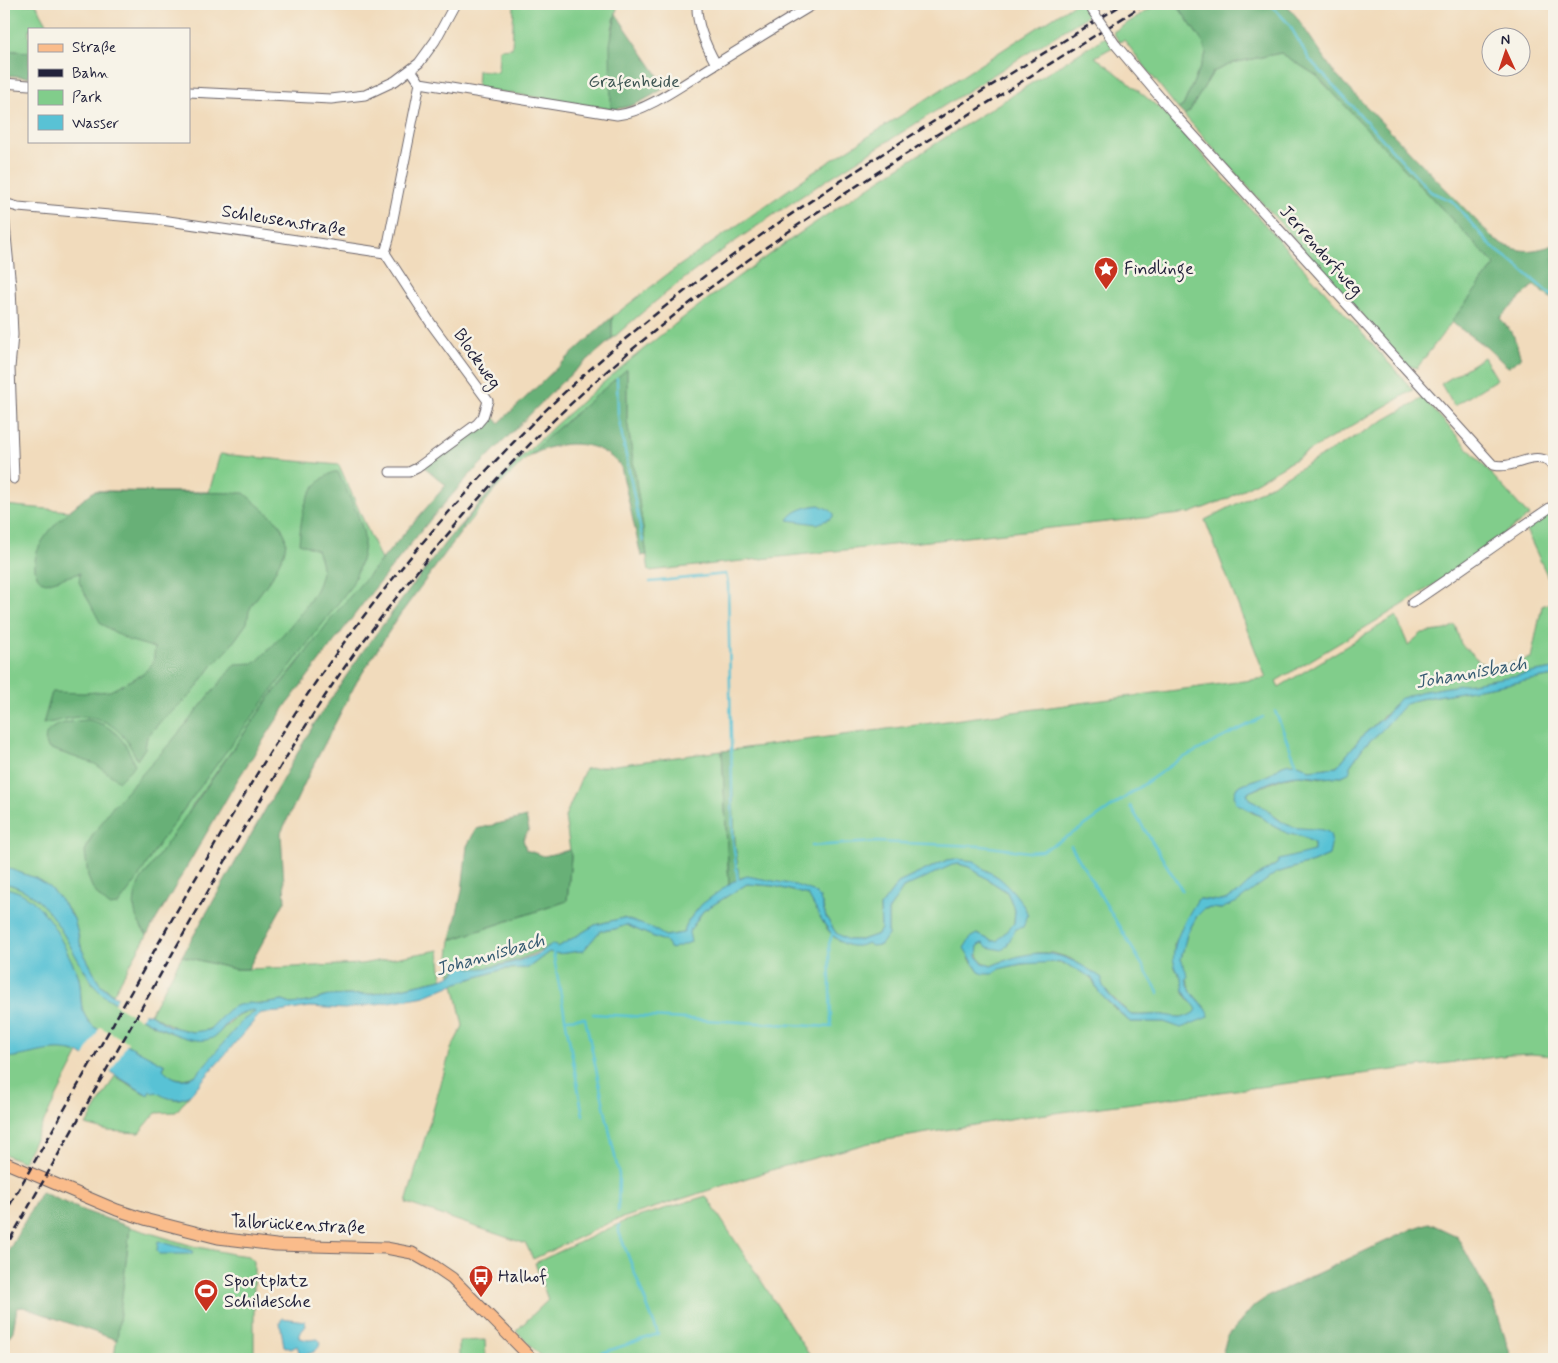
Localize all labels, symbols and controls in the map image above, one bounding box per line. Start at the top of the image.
legend [28,28,190,142]
north arrow [1480,28,1530,78]
text: N [1500,31,1511,49]
text: Straße [72,38,116,58]
text: Bahn [72,64,109,84]
park label: Grafenheide [588,70,680,94]
text: Park [72,88,102,108]
text: Wasser [72,114,119,134]
street label: Schleusenstraße [220,199,348,243]
street label: Jerrendorfweg [1273,200,1368,302]
place icon: Findlinge [1093,256,1119,290]
place label: Findlinge [1124,257,1194,283]
street label: Blockweg [447,324,507,395]
water label: Johannisbach [1414,651,1529,695]
water label: Johannisbach [433,927,548,982]
street label: Talbrückenstraße [230,1209,366,1241]
bus stop icon: Halhof [468,1264,494,1298]
place label: Halhof [498,1265,547,1289]
place label: Sportplatz Schildesche [224,1269,311,1314]
sports icon: Sportplatz Schildesche [193,1278,219,1312]

